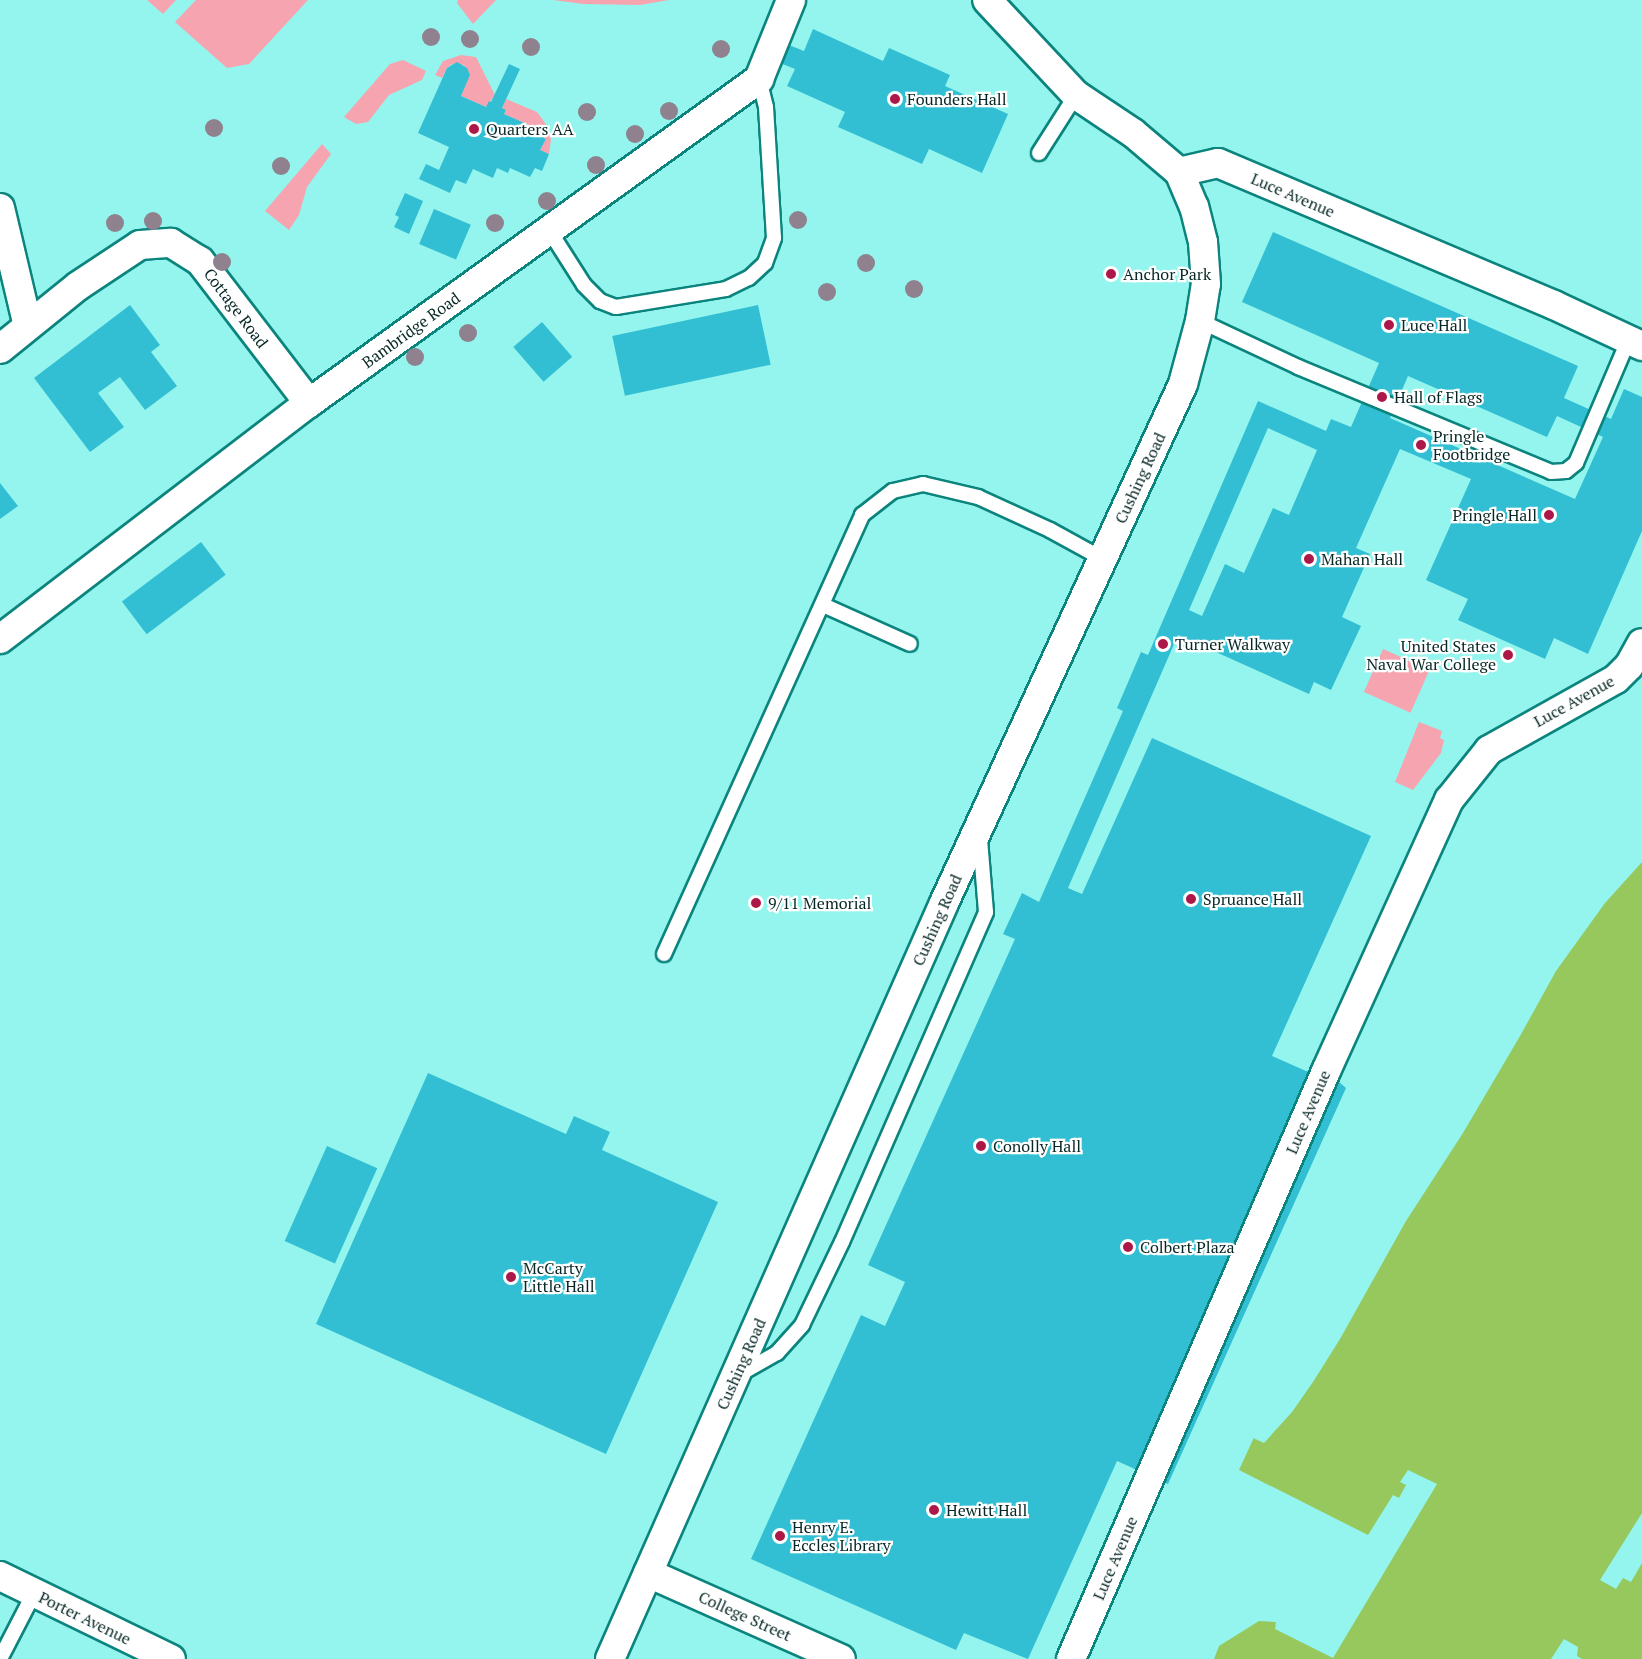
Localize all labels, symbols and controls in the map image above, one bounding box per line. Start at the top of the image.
place label: Founders Hall [907,89,1006,109]
marker: Founders Hall [888,92,902,106]
place label: Quarters AA [486,119,574,139]
marker: Quarters AA [467,122,481,136]
street label: Luce Avenue [1248,169,1338,221]
street label: Cottage Road [200,264,272,352]
place label: Anchor Park [1123,264,1211,284]
marker: Anchor Park [1104,267,1118,281]
street label: Bambridge Road [358,288,464,372]
place label: Luce Hall [1401,315,1467,335]
marker: Luce Hall [1382,318,1396,332]
place label: Hall of Flags [1394,387,1482,407]
marker: Hall of Flags [1375,390,1389,404]
place label: Pringle Footbridge [1433,426,1510,464]
street label: Cushing Road [1111,429,1169,527]
marker: Pringle Footbridge [1414,438,1428,452]
place label: Pringle Hall [1452,505,1537,525]
marker: Pringle Hall [1542,508,1556,522]
place label: Mahan Hall [1321,549,1403,569]
marker: Mahan Hall [1302,552,1316,566]
place label: Turner Walkway [1175,634,1290,654]
place label: United States Naval War College [1366,636,1496,674]
marker: Turner Walkway [1156,637,1170,651]
marker: United States Naval War College [1501,648,1515,662]
street label: Luce Avenue [1530,671,1618,731]
street label: Cushing Road [908,871,966,969]
place label: Spruance Hall [1203,889,1302,909]
marker: Spruance Hall [1184,892,1198,906]
place label: 9/11 Memorial [768,893,871,913]
marker: 9/11 Memorial [749,896,763,910]
street label: Luce Avenue [1282,1067,1334,1157]
place label: Conolly Hall [993,1136,1081,1156]
marker: Conolly Hall [974,1139,988,1153]
place label: Colbert Plaza [1140,1237,1235,1257]
marker: Colbert Plaza [1121,1240,1135,1254]
place label: McCarty Little Hall [523,1258,595,1296]
marker: McCarty Little Hall [504,1270,518,1284]
street label: Cushing Road [712,1315,770,1413]
place label: Hewitt Hall [946,1500,1027,1520]
marker: Hewitt Hall [927,1503,941,1517]
street label: Luce Avenue [1089,1513,1141,1603]
place label: Henry E. Eccles Library [792,1517,891,1555]
marker: Henry E. Eccles Library [773,1529,787,1543]
street label: Porter Avenue [36,1587,134,1649]
street label: College Street [696,1587,794,1645]

